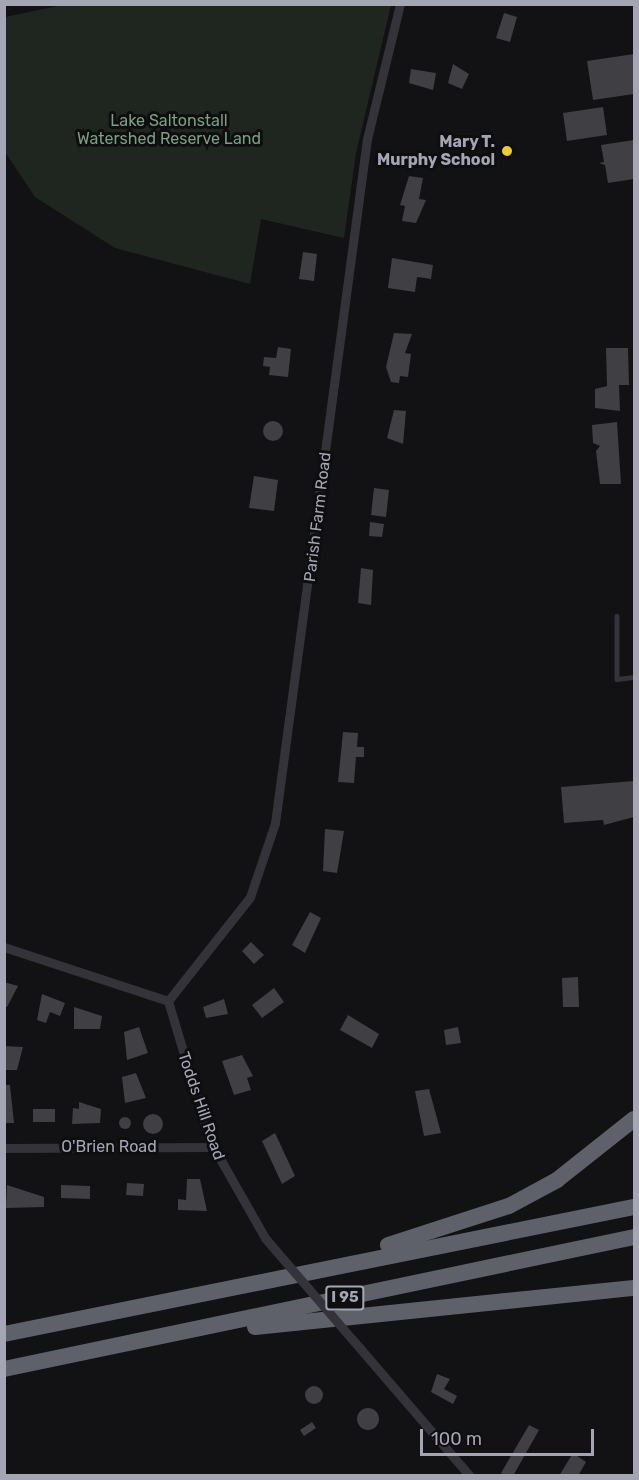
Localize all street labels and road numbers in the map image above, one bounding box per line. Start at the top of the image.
street label: Parish Farm Road [301,451,335,583]
street label: Todds Hill Road [174,1049,228,1163]
street label: O'Brien Road [61,1137,157,1157]
road number: I 95 [324,1286,366,1310]

